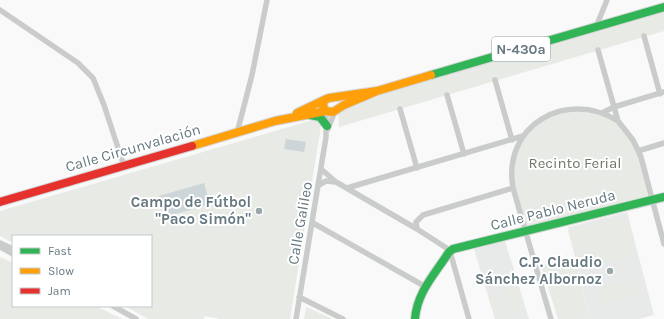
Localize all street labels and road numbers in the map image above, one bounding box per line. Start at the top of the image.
road number: N-430a [492,37,550,61]
street label: Calle Circunvalación [63,120,203,176]
street label: Calle Galileo [284,180,316,266]
street label: Calle Pablo Neruda [489,186,617,234]

